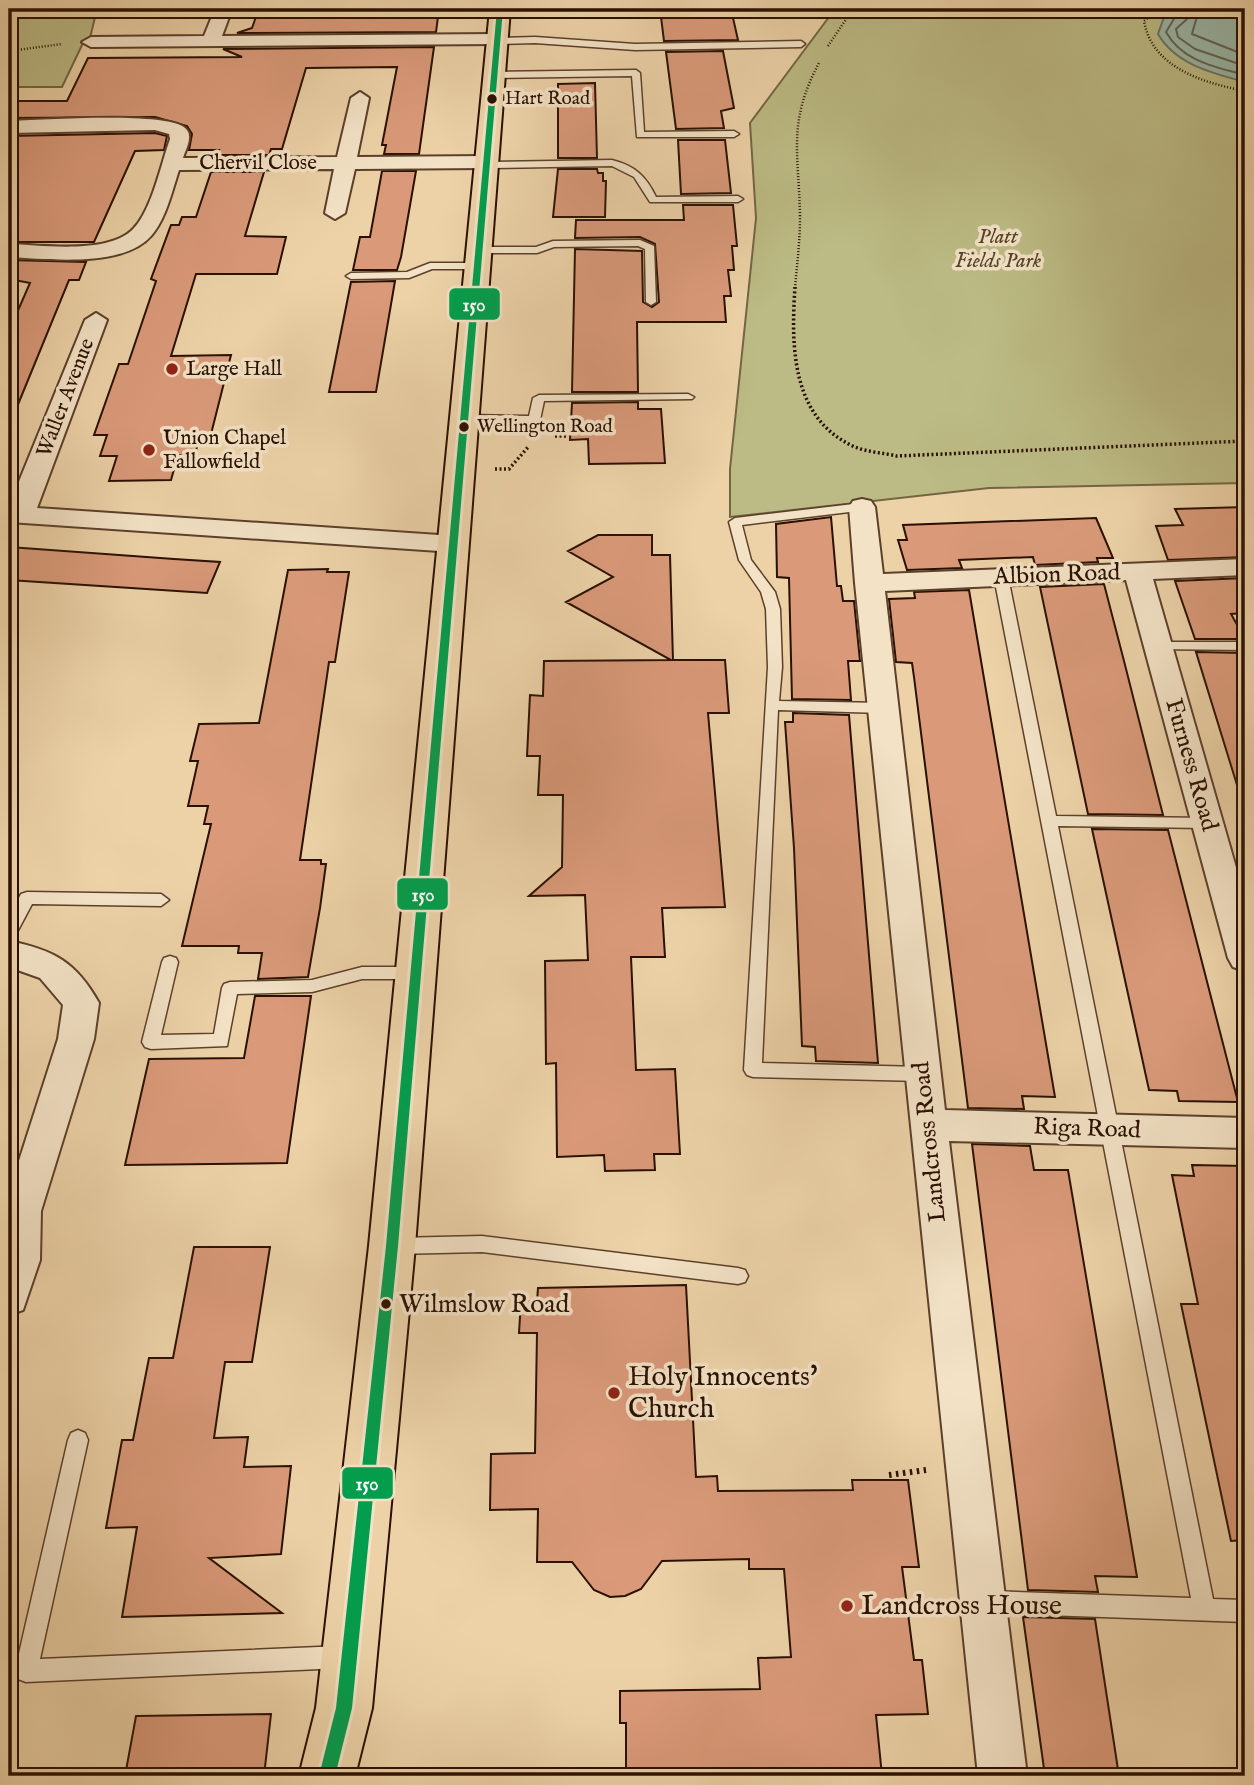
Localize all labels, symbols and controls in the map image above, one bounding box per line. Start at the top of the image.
place label: Hart Road [505,87,591,111]
marker: Hart Road [485,92,499,106]
street label: Chervil Close [199,150,317,177]
park label: Platt Fields Park [955,224,1042,275]
line badge: 150 [448,287,501,321]
text: 150 [462,294,486,318]
street label: Waller Avenue [31,334,101,461]
place label: Large Hall [186,356,282,383]
marker: Large Hall [164,361,180,377]
place label: Wellington Road [477,415,614,439]
marker: Wellington Road [457,420,471,434]
place label: Union Chapel Fallowfield [163,425,286,476]
marker: Union Chapel Fallowfield [141,442,157,458]
street label: Albion Road [992,557,1121,593]
street label: Furness Road [1157,695,1225,835]
line badge: 150 [396,877,449,911]
text: 150 [411,884,435,908]
street label: Landcross Road [906,1060,954,1224]
street label: Riga Road [1033,1112,1141,1146]
place label: Wilmslow Road [399,1288,569,1321]
marker: Wilmslow Road [379,1297,393,1311]
place label: Holy Innocents' Church [628,1360,818,1427]
marker: Holy Innocents' Church [606,1385,622,1401]
line badge: 150 [341,1466,394,1500]
text: 150 [355,1473,379,1497]
place label: Landcross House [861,1589,1062,1624]
marker: Landcross House [839,1598,855,1614]

